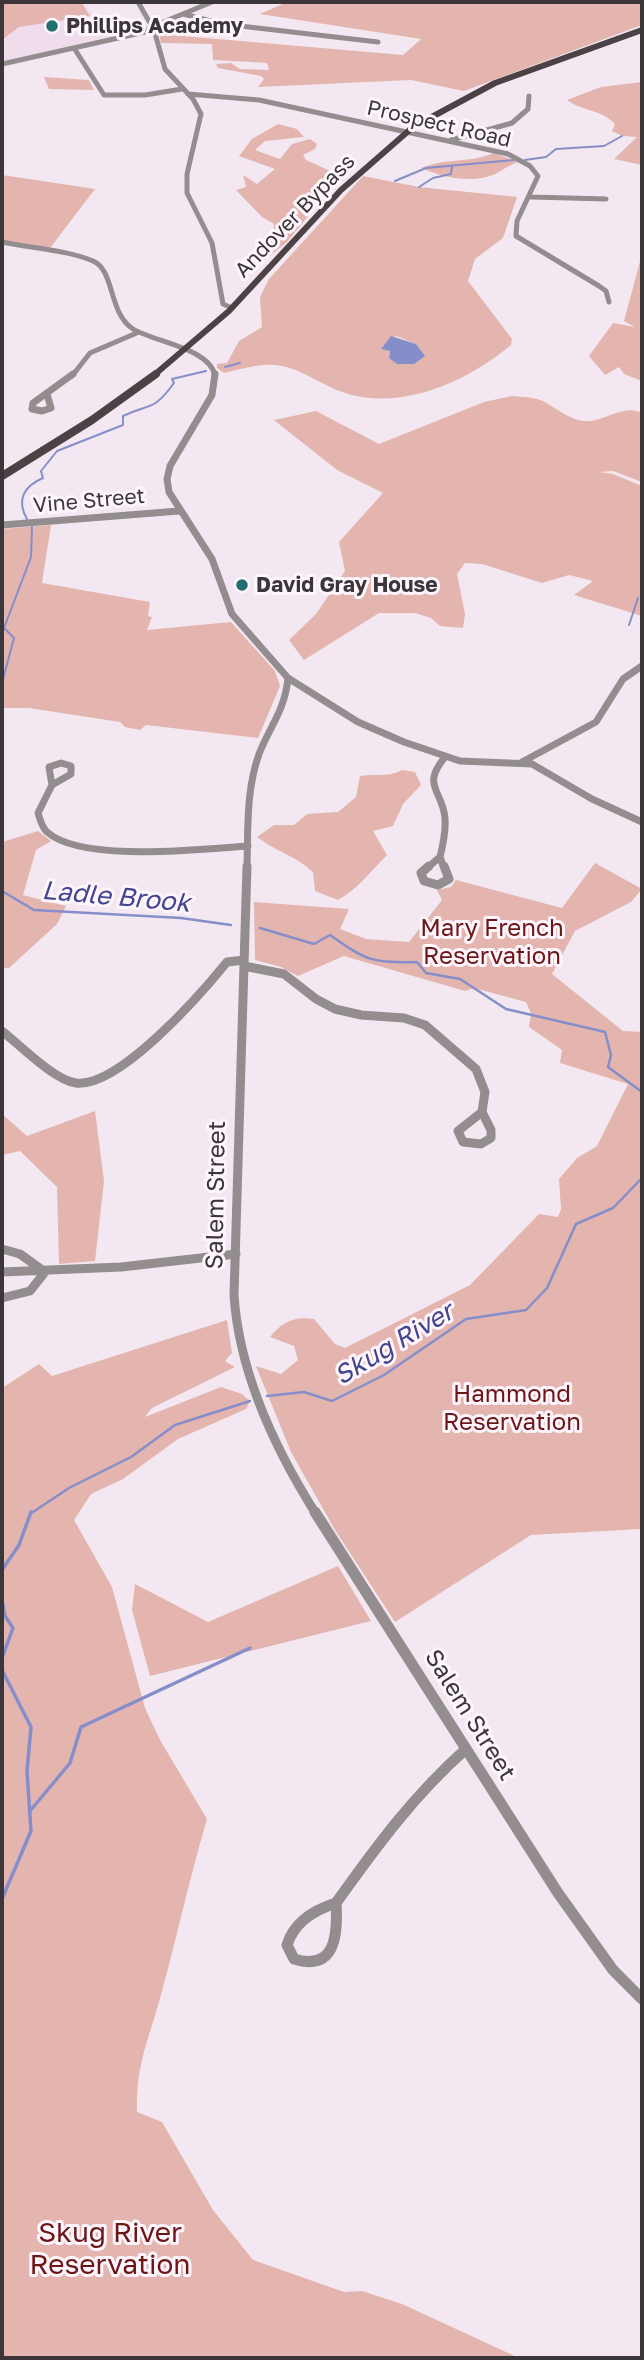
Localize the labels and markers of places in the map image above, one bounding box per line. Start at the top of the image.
place label: Phillips Academy [66,13,243,39]
marker: Phillips Academy [44,18,60,34]
place label: David Gray House [256,572,438,598]
marker: David Gray House [234,577,250,593]

